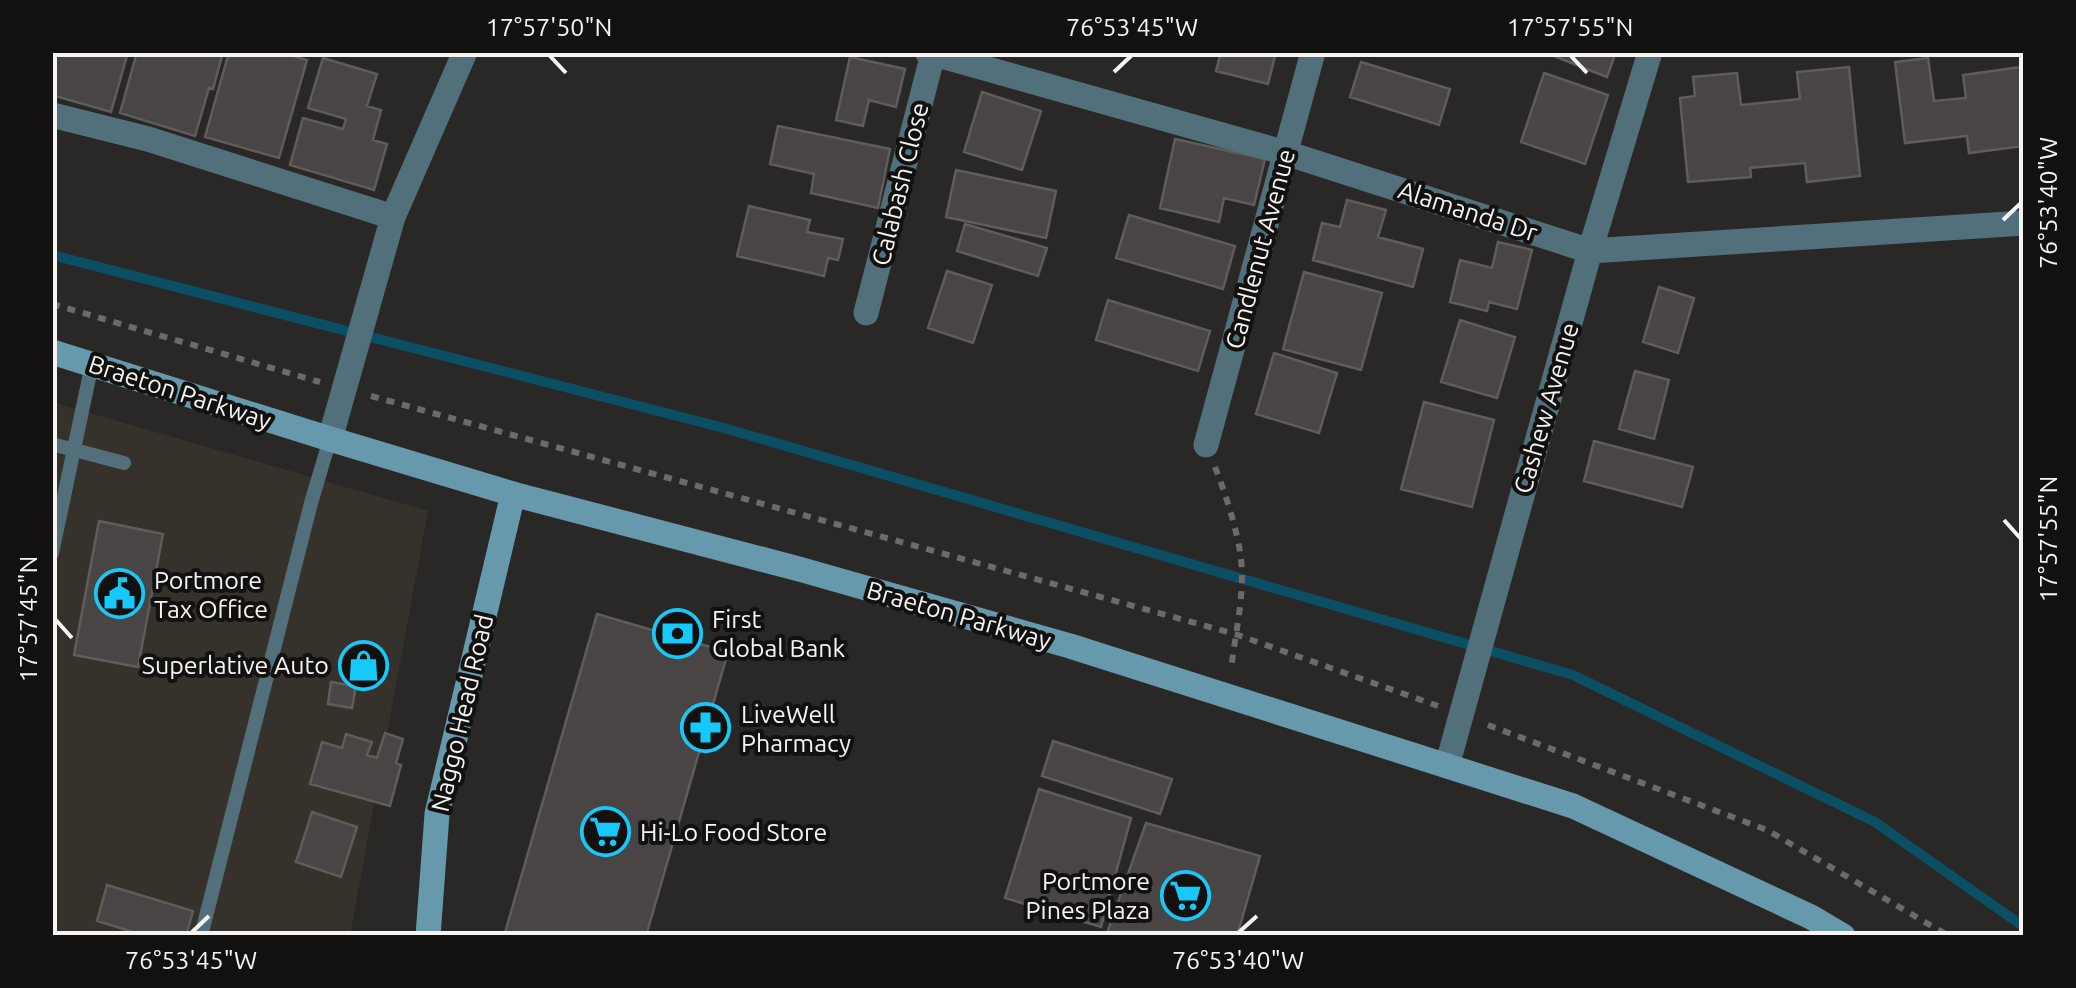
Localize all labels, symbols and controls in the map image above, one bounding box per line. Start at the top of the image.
text: 17°57'50"N [486,13,612,41]
text: 76°53'45"W [1066,13,1198,41]
text: 17°57'55"N [1507,13,1633,41]
street label: Calabash Close [866,100,934,268]
text: 76°53'40"W [2034,137,2062,269]
street label: Candlenut Avenue [1220,146,1300,352]
street label: Alamanda Dr [1395,175,1542,247]
street label: Cashew Avenue [1508,319,1584,497]
street label: Braeton Parkway [85,349,275,435]
text: 17°57'55"N [2034,476,2062,602]
text: 17°57'45"N [14,556,42,682]
place label: Portmore Tax Office [154,566,268,623]
public building icon: Portmore Tax Office [93,568,145,620]
street label: Braeton Parkway [864,575,1054,655]
place label: First Global Bank [712,605,846,662]
bank icon: First Global Bank [651,607,703,659]
street label: Naggo Head Road [426,612,498,814]
shop icon: Superlative Auto [338,639,390,691]
place label: Superlative Auto [142,651,329,679]
place label: LiveWell Pharmacy [741,700,851,757]
pharmacy icon: LiveWell Pharmacy [680,702,732,754]
supermarket icon: Hi-Lo Food Store [579,806,631,858]
place label: Hi-Lo Food Store [640,818,827,846]
place label: Portmore Pines Plaza [1026,867,1150,924]
supermarket icon: Portmore Pines Plaza [1159,869,1211,921]
text: 76°53'45"W [125,946,257,974]
text: 76°53'40"W [1172,946,1304,974]

